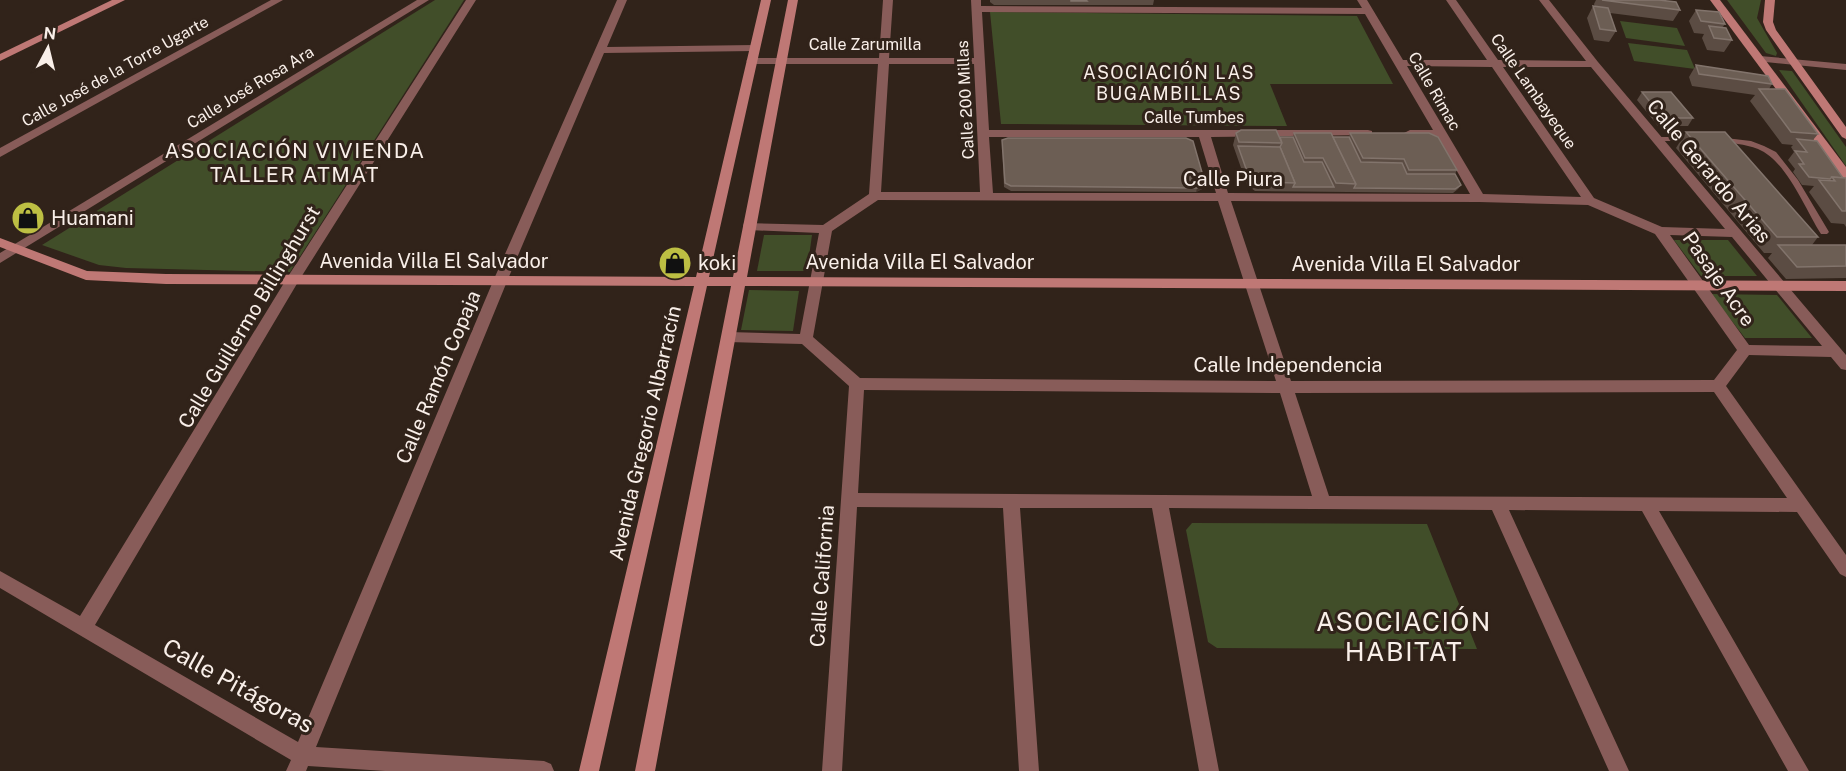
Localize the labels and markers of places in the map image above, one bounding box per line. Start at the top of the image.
shop icon: Huamani [10,200,46,236]
place label: Huamani [51,206,134,230]
shop icon: koki [657,245,693,281]
place label: koki [698,251,736,275]

